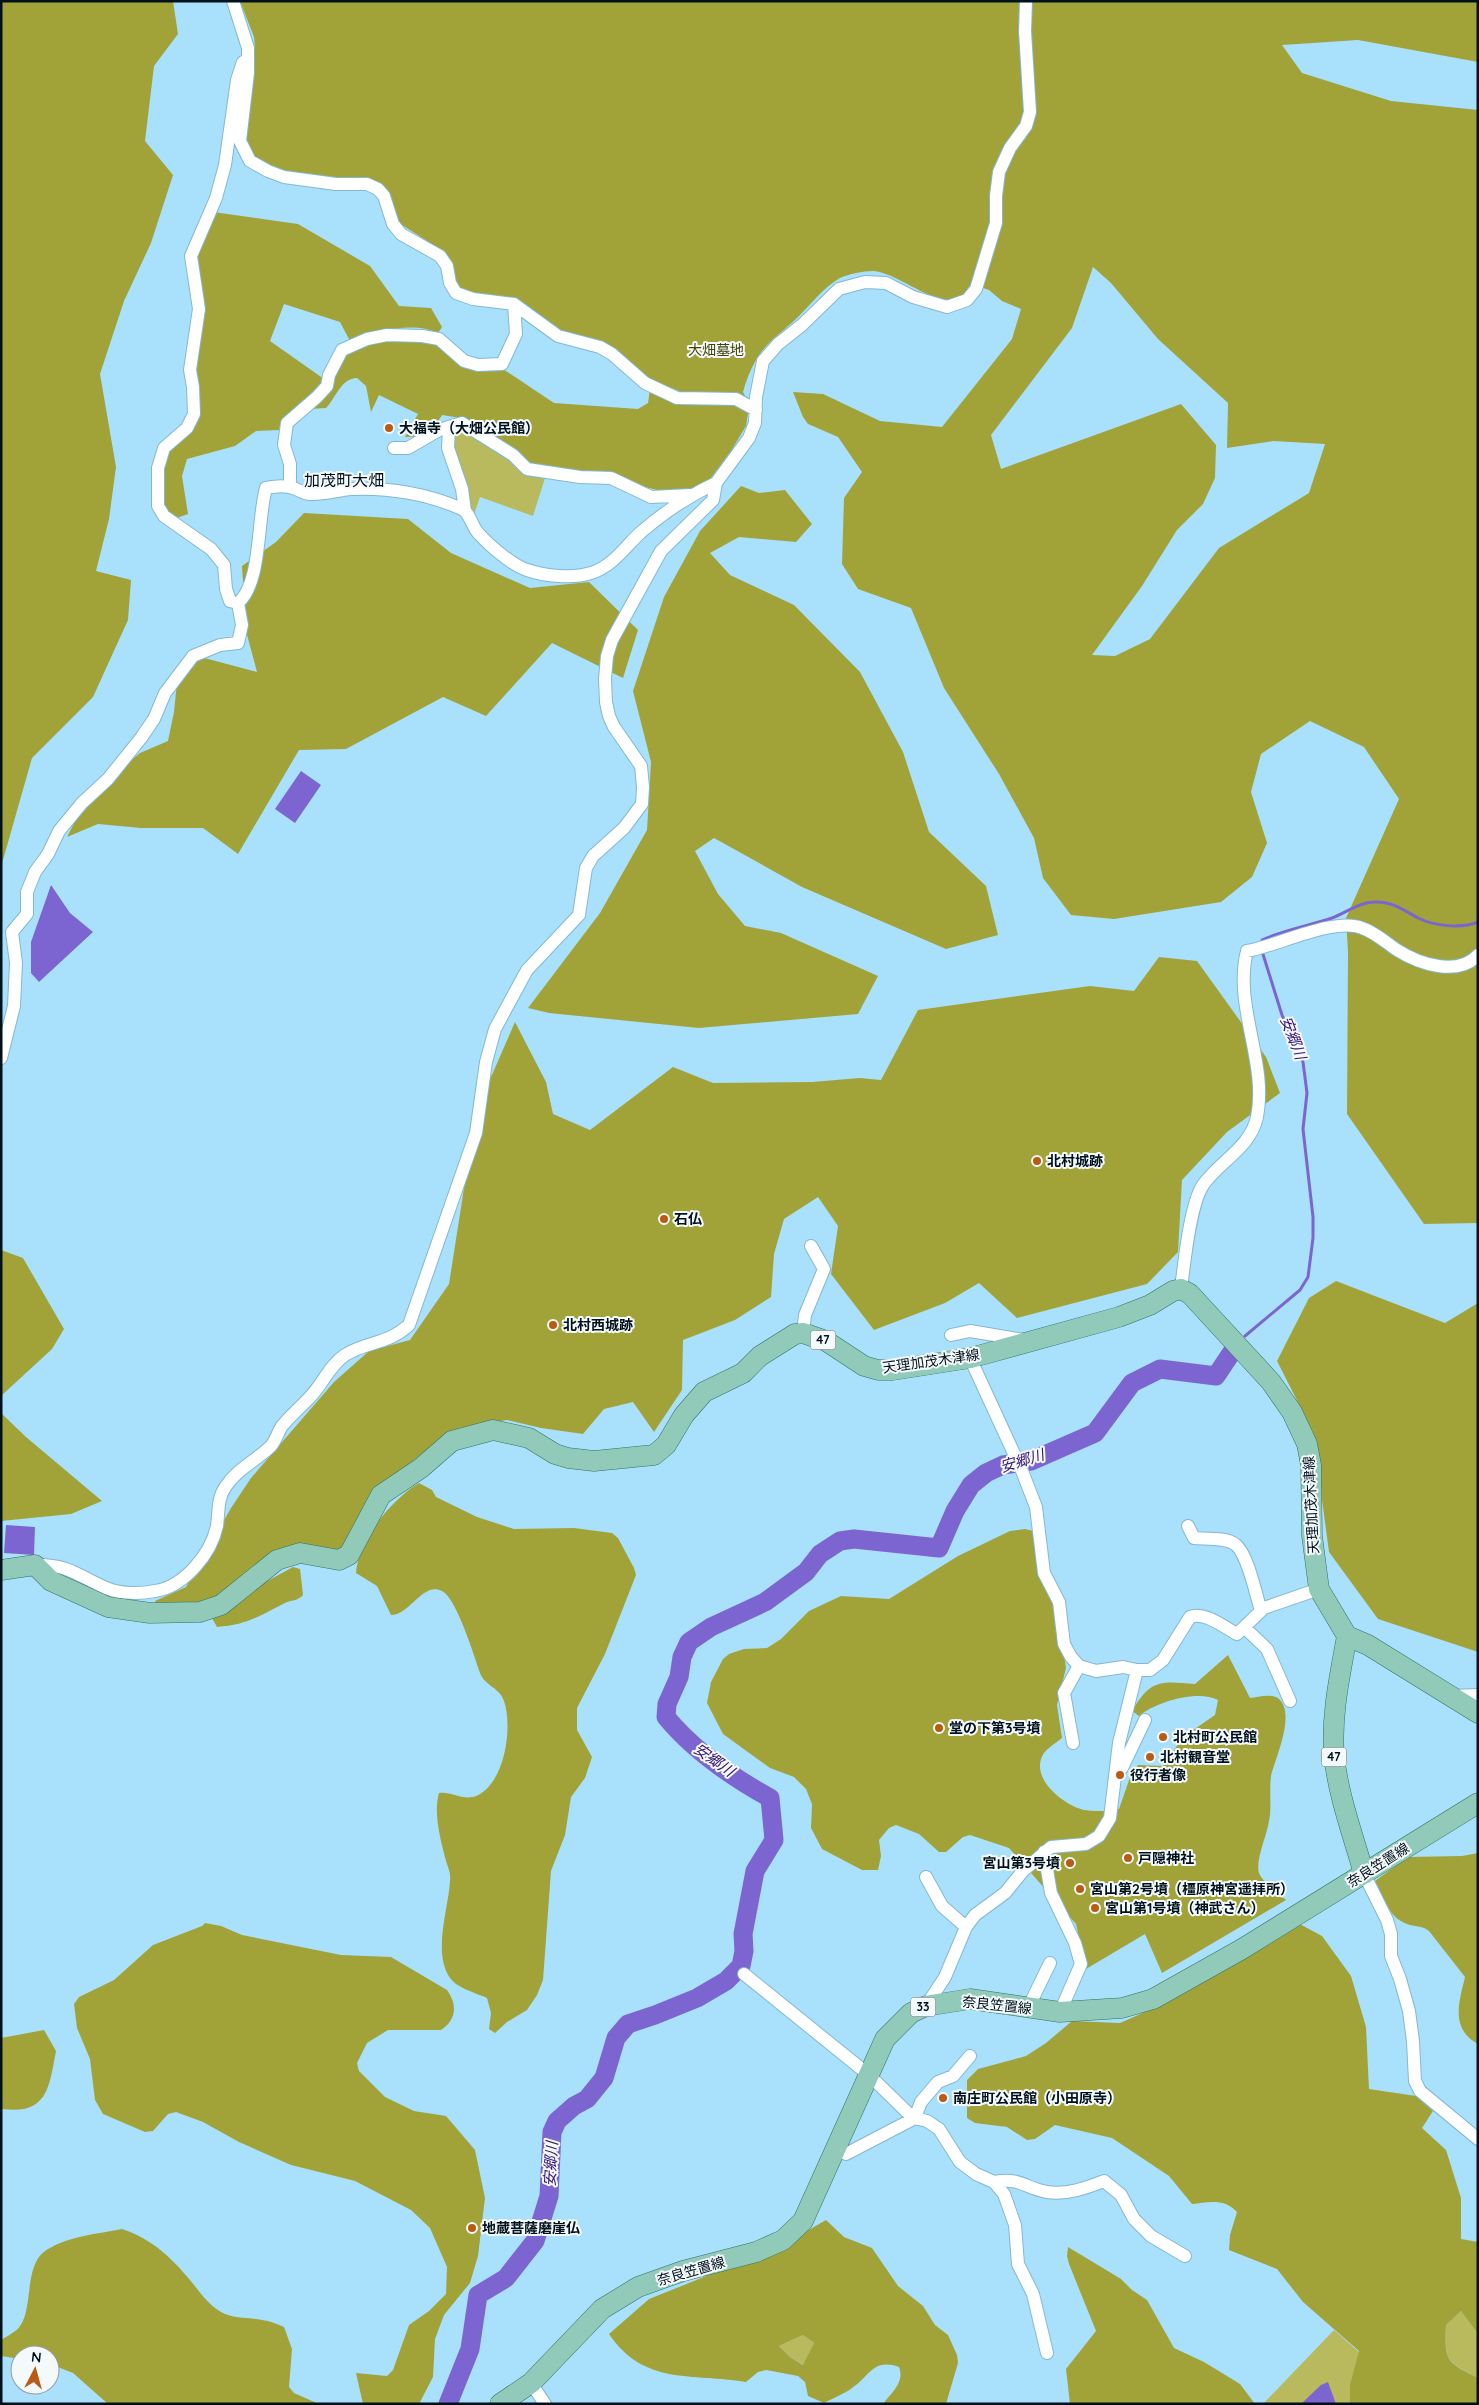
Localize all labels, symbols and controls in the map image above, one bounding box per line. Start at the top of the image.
park label: 大畑墓地 [688,341,744,359]
place label: 大福寺（大畑公民館） [399,419,539,437]
marker: 大福寺（大畑公民館） [383,422,395,434]
district label: 加茂町大畑 [304,470,384,490]
water label: 安郷川 [1277,1013,1311,1064]
place label: 北村城跡 [1047,1152,1103,1170]
marker: 北村城跡 [1031,1155,1043,1167]
place label: 石仏 [674,1210,702,1228]
marker: 石仏 [658,1213,670,1225]
place label: 北村西城跡 [563,1316,633,1334]
marker: 北村西城跡 [547,1319,559,1331]
road number: 47 [810,1330,836,1350]
street label: 天理加茂木津線 [881,1345,981,1377]
water label: 安郷川 [998,1444,1048,1476]
street label: 天理加茂木津線 [1299,1456,1323,1554]
place label: 堂の下第3号墳 [949,1719,1041,1737]
marker: 堂の下第3号墳 [933,1722,945,1734]
place label: 北村町公民館 [1173,1728,1257,1746]
marker: 北村町公民館 [1157,1731,1169,1743]
water label: 安郷川 [690,1739,740,1781]
place label: 北村観音堂 [1160,1748,1230,1766]
road number: 47 [1322,1748,1346,1766]
marker: 北村観音堂 [1144,1751,1156,1763]
place label: 役行者像 [1130,1766,1186,1784]
marker: 役行者像 [1114,1769,1126,1781]
street label: 奈良笠置線 [1344,1839,1412,1891]
place label: 戸隠神社 [1138,1849,1194,1867]
marker: 戸隠神社 [1122,1852,1134,1864]
place label: 宮山第3号墳 [982,1854,1060,1872]
marker: 宮山第3号墳 [1064,1857,1076,1869]
place label: 宮山第2号墳（橿原神宮遥拝所） [1090,1880,1294,1898]
marker: 宮山第2号墳（橿原神宮遥拝所） [1074,1883,1086,1895]
place label: 宮山第1号墳（神武さん） [1105,1899,1264,1917]
marker: 宮山第1号墳（神武さん） [1089,1902,1101,1914]
street label: 奈良笠置線 [961,1992,1033,2018]
road number: 33 [910,1998,936,2016]
place label: 南庄町公民館（小田原寺） [953,2089,1121,2107]
marker: 南庄町公民館（小田原寺） [937,2092,949,2104]
water label: 安郷川 [540,2139,561,2187]
place label: 地蔵菩薩磨崖仏 [482,2219,580,2237]
marker: 地蔵菩薩磨崖仏 [466,2222,478,2234]
street label: 奈良笠置線 [655,2253,727,2289]
north arrow [10,2345,60,2395]
text: N [30,2348,42,2367]

